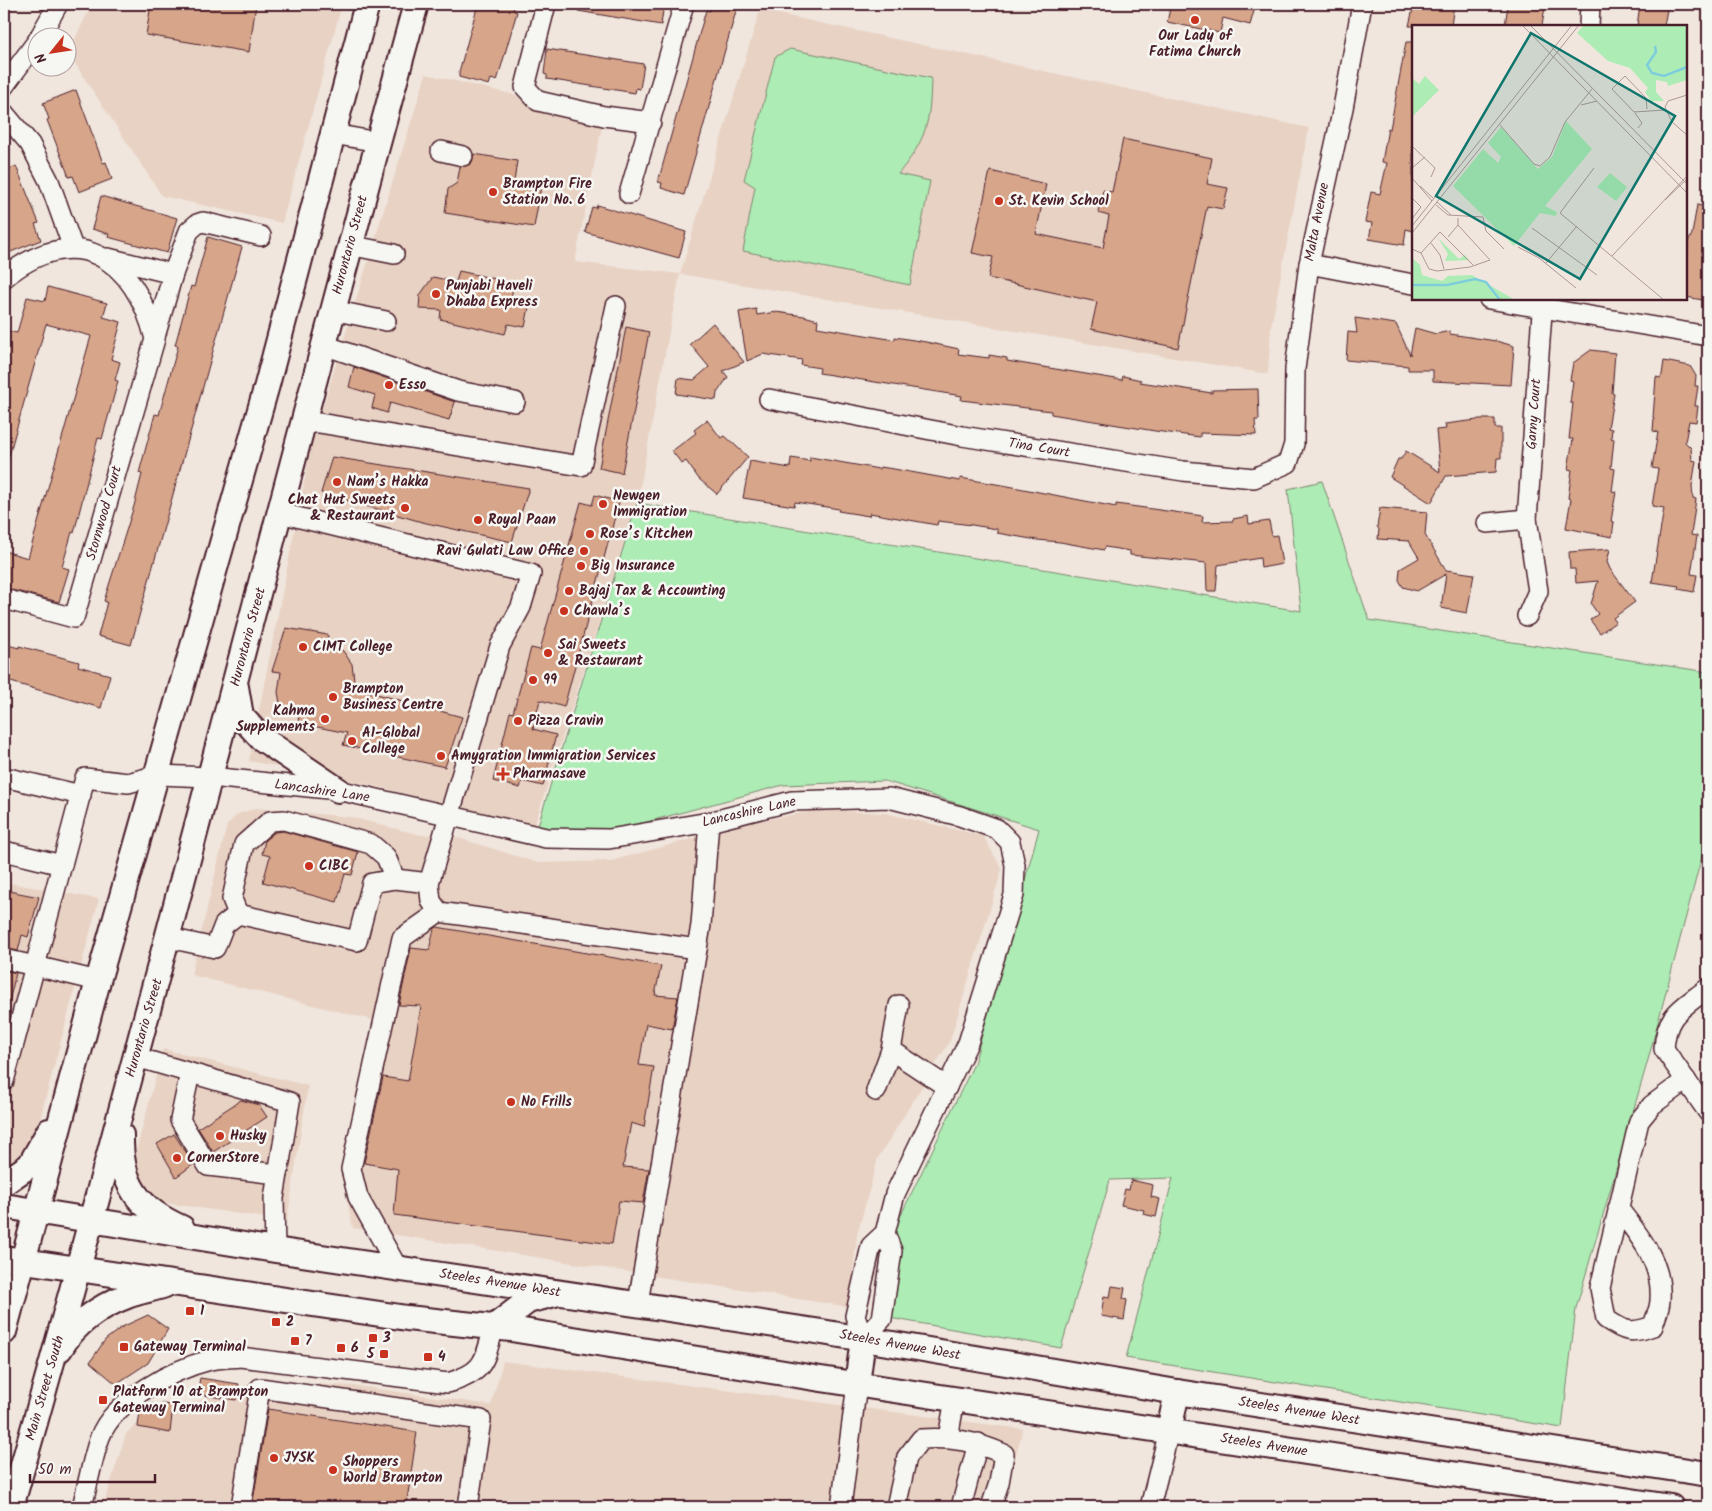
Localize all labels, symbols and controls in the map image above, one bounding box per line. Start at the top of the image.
marker: Our Lady of Fatima Church [1189,14,1201,26]
place label: Our Lady of Fatima Church [1149,25,1241,63]
inset map [1412,25,1687,300]
north arrow [28,28,78,78]
text: N [30,49,53,67]
place label: Brampton Fire Station No. 6 [503,173,592,211]
street label: Malta Avenue [1299,180,1336,263]
marker: Brampton Fire Station No. 6 [487,186,499,198]
place label: St. Kevin School [1009,190,1109,212]
street label: Hurontario Street [326,192,374,297]
marker: St. Kevin School [993,195,1005,207]
place label: Punjabi Haveli Dhaba Express [446,275,538,313]
marker: Punjabi Haveli Dhaba Express [430,288,442,300]
place label: Esso [399,374,427,396]
street label: Garny Court [1521,377,1547,450]
marker: Esso [383,379,395,391]
street label: Tina Court [1007,432,1072,464]
street label: Stornwood Court [80,463,128,563]
place label: Nam’s Hakka [347,471,429,493]
marker: Nam’s Hakka [331,476,343,488]
place label: Newgen Immigration [613,485,687,523]
place label: Chat Hut Sweets & Restaurant [288,489,396,527]
marker: Newgen Immigration [597,498,609,510]
marker: Chat Hut Sweets & Restaurant [399,502,411,514]
place label: Royal Paan [488,509,556,531]
marker: Royal Paan [472,514,484,526]
place label: Rose’s Kitchen [600,523,693,545]
marker: Rose’s Kitchen [584,528,596,540]
place label: Ravi Gulati Law Office [436,540,574,562]
marker: Ravi Gulati Law Office [578,545,590,557]
place label: Big Insurance [591,555,675,577]
marker: Big Insurance [575,560,587,572]
place label: Bajaj Tax & Accounting [579,580,726,602]
street label: Hurontario Street [224,584,272,689]
marker: Bajaj Tax & Accounting [563,585,575,597]
place label: Chawla’s [574,600,630,622]
marker: Chawla’s [558,605,570,617]
place label: Sai Sweets & Restaurant [558,634,643,672]
place label: CIMT College [313,636,393,658]
marker: CIMT College [297,641,309,653]
marker: Sai Sweets & Restaurant [542,647,554,659]
place label: 99 [543,669,557,691]
marker: 99 [527,674,539,686]
place label: Brampton Business Centre [343,678,443,716]
marker: Brampton Business Centre [327,691,339,703]
place label: Kahma Supplements [236,700,315,738]
place label: Pizza Cravin [528,710,604,732]
marker: Kahma Supplements [319,713,331,725]
marker: Pizza Cravin [512,715,524,727]
place label: A1-Global College [362,722,420,760]
marker: A1-Global College [346,735,358,747]
place label: Amygration Immigration Services [451,745,656,767]
marker: Amygration Immigration Services [435,750,447,762]
place label: Pharmasave [513,763,586,785]
marker: Pharmasave [497,768,509,780]
street label: Lancashire Lane [273,773,372,809]
street label: Lancashire Lane [700,790,799,833]
place label: CIBC [319,855,349,877]
marker: CIBC [303,860,315,872]
street label: Hurontario Street [119,975,169,1080]
place label: No Frills [521,1091,572,1113]
marker: No Frills [505,1096,517,1108]
place label: Husky [230,1125,267,1147]
marker: Husky [214,1130,226,1142]
place label: CornerStore [187,1147,259,1169]
marker: CornerStore [171,1152,183,1164]
street label: Steeles Avenue West [438,1263,563,1304]
place label: 1 [200,1300,205,1322]
marker: 1 [184,1305,196,1317]
place label: 2 [286,1311,294,1333]
marker: 2 [270,1316,282,1328]
street label: Steeles Avenue West [838,1324,963,1367]
place label: 3 [382,1327,391,1349]
place label: 7 [305,1330,312,1352]
marker: 3 [367,1332,379,1344]
street label: Main Street South [19,1333,71,1443]
marker: 7 [289,1335,301,1347]
place label: Gateway Terminal [134,1336,246,1358]
place label: 6 [351,1337,359,1359]
marker: Gateway Terminal [118,1341,130,1353]
marker: 6 [335,1342,347,1354]
place label: 5 [366,1343,376,1365]
place label: 4 [438,1346,446,1368]
marker: 5 [378,1348,390,1360]
marker: 4 [422,1351,434,1363]
place label: Platform 10 at Brampton Gateway Terminal [113,1381,269,1419]
street label: Steeles Avenue West [1237,1391,1362,1432]
marker: Platform 10 at Brampton Gateway Terminal [97,1394,109,1406]
street label: Steeles Avenue [1219,1427,1310,1463]
place label: JYSK [284,1447,315,1469]
scale bar [30,1451,155,1483]
place label: Shoppers World Brampton [343,1451,443,1489]
marker: JYSK [268,1452,280,1464]
text: 50 m [38,1458,72,1482]
marker: Shoppers World Brampton [327,1464,339,1476]

